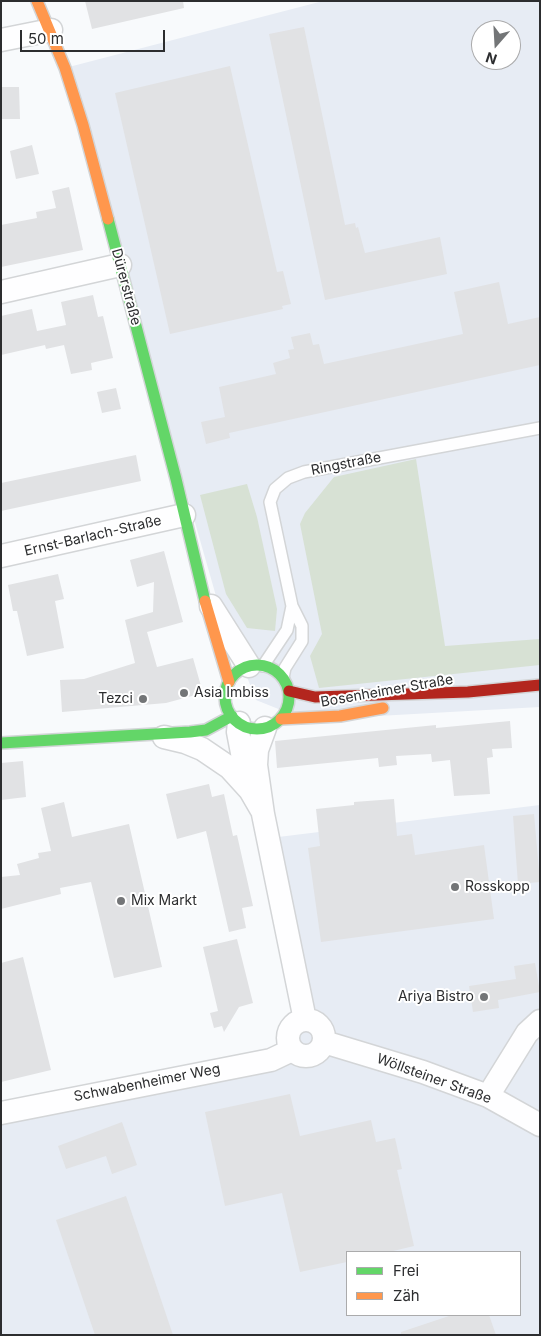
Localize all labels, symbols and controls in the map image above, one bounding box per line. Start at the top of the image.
scale bar [22,20,168,52]
north arrow [471,20,521,70]
text: 50 m [28,29,64,48]
text: N [483,49,499,68]
street label: Dürerstraße [108,247,144,327]
street label: Ringstraße [309,449,383,479]
street label: Ernst-Barlach-Straße [23,512,163,560]
street label: Bosenheimer Straße [319,671,455,711]
place label: Asia Imbiss [194,685,269,701]
marker: Asia Imbiss [178,687,190,699]
place label: Tezci [98,691,133,707]
marker: Tezci [137,693,149,705]
place label: Rosskopp [465,879,530,895]
marker: Rosskopp [449,881,461,893]
place label: Mix Markt [131,893,197,909]
marker: Mix Markt [115,895,127,907]
place label: Ariya Bistro [398,989,474,1005]
marker: Ariya Bistro [478,991,490,1003]
street label: Wöllsteiner Straße [374,1050,494,1108]
street label: Schwabenheimer Weg [72,1061,222,1105]
legend [346,1251,521,1316]
text: Frei [393,1261,419,1280]
text: Zäh [393,1286,420,1305]

